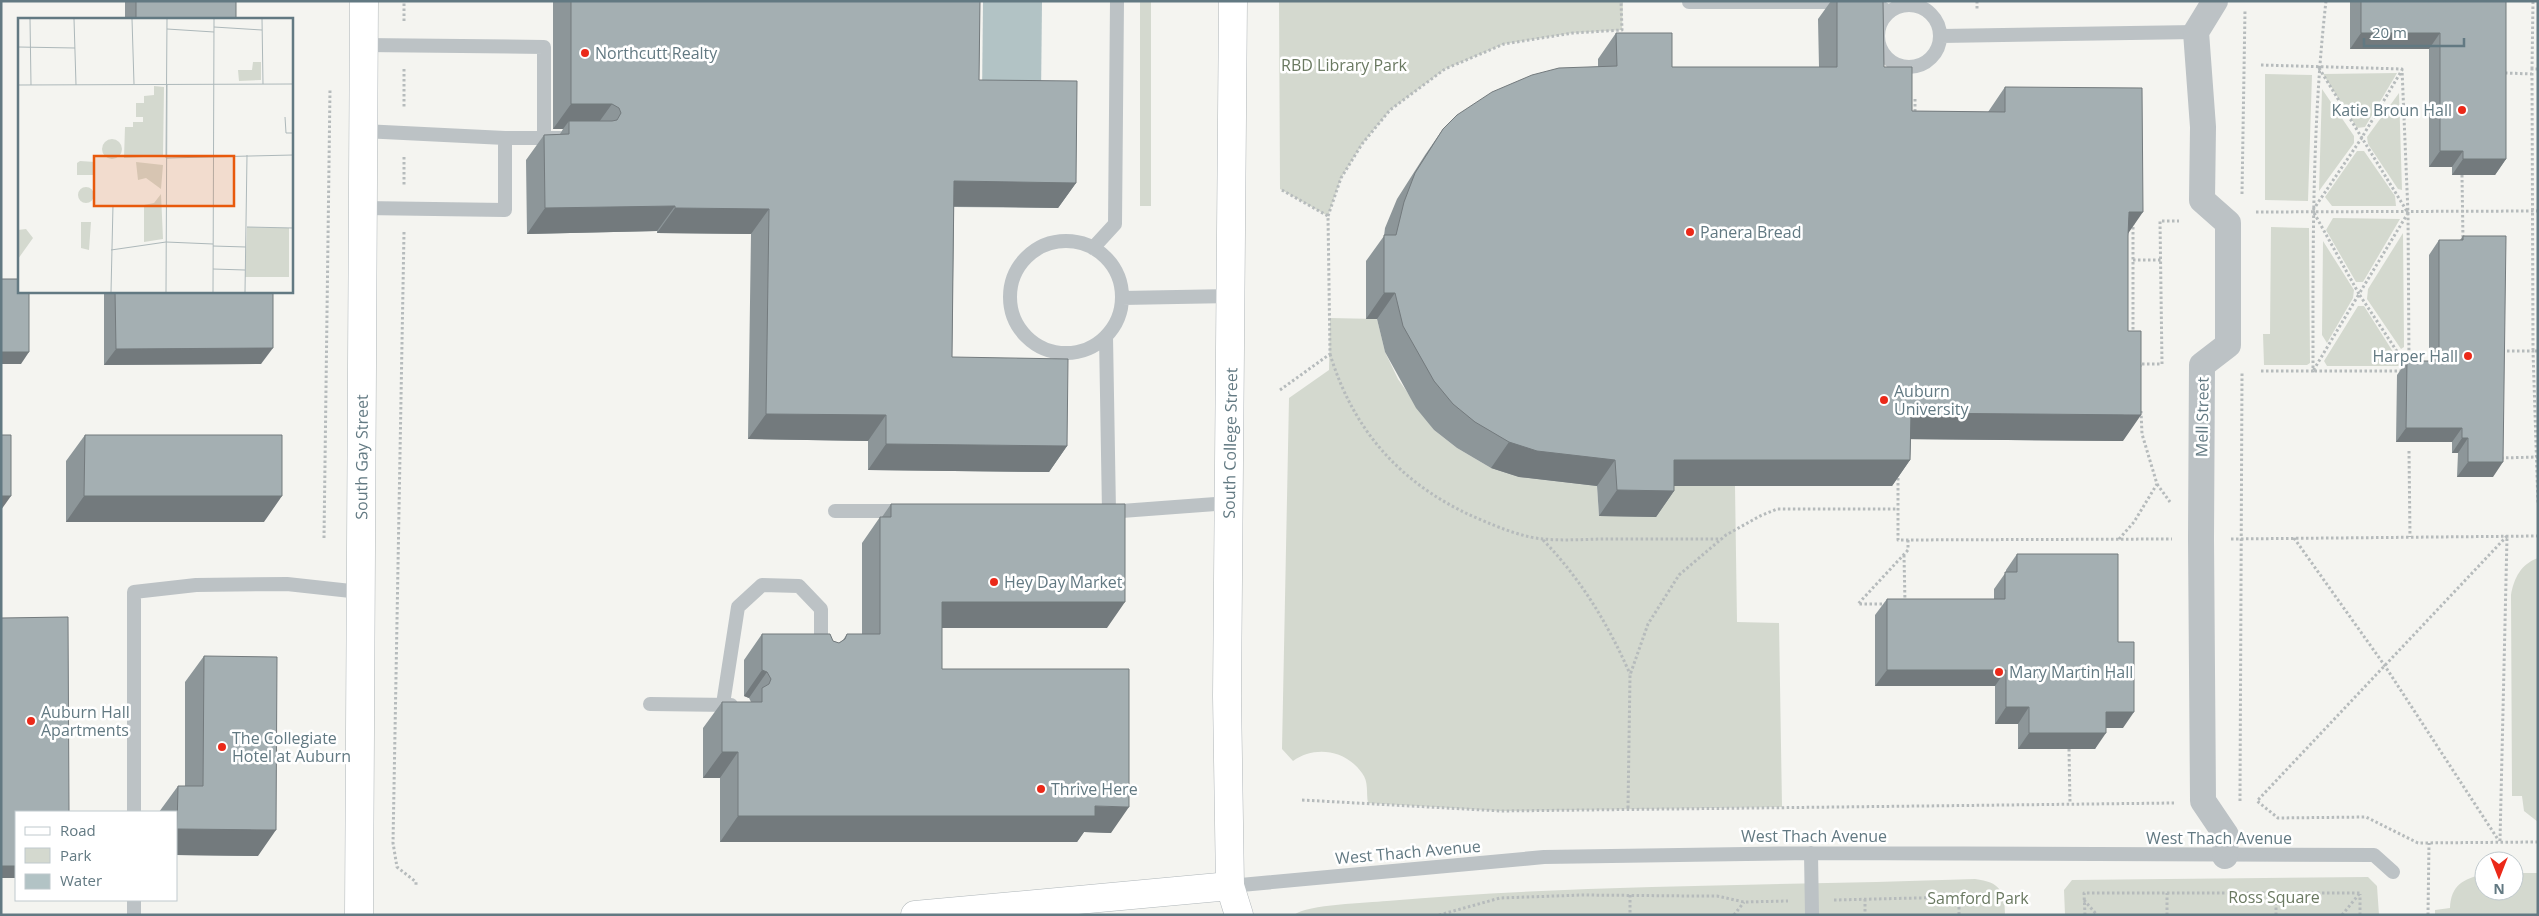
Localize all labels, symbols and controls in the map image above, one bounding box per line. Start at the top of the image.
scale bar [2364,15,2464,47]
inset map [18,18,292,292]
text: 20 m [2372,22,2407,42]
place label: Northcutt Realty [595,42,718,64]
marker: Northcutt Realty [579,47,591,59]
park label: RBD Library Park [1281,54,1407,76]
place label: Katie Broun Hall [2331,99,2452,121]
marker: Katie Broun Hall [2456,104,2468,116]
place label: Panera Bread [1700,221,1801,243]
marker: Panera Bread [1684,226,1696,238]
place label: Harper Hall [2373,345,2458,367]
marker: Harper Hall [2462,350,2474,362]
street label: South College Street [1218,367,1242,519]
street label: Mell Street [2190,376,2214,457]
place label: Auburn University [1894,380,1969,420]
street label: South Gay Street [350,394,373,520]
marker: Auburn University [1878,394,1890,406]
place label: Hey Day Market [1004,571,1123,593]
marker: Hey Day Market [988,576,1000,588]
place label: Mary Martin Hall [2009,661,2133,683]
marker: Mary Martin Hall [1993,666,2005,678]
place label: Auburn Hall Apartments [41,701,130,741]
marker: Auburn Hall Apartments [25,715,37,727]
place label: The Collegiate Hotel at Auburn [232,727,351,767]
marker: The Collegiate Hotel at Auburn [216,741,228,753]
place label: Thrive Here [1051,778,1138,800]
marker: Thrive Here [1035,783,1047,795]
legend [15,811,178,901]
text: Road [60,820,96,840]
street label: West Thach Avenue [1741,825,1887,847]
street label: West Thach Avenue [2146,827,2292,849]
street label: West Thach Avenue [1334,835,1482,869]
text: Park [60,845,91,865]
north arrow [2474,851,2524,901]
text: Water [60,870,102,890]
text: N [2493,880,2505,899]
park label: Ross Square [2228,886,2320,908]
park label: Samford Park [1927,887,2029,909]

